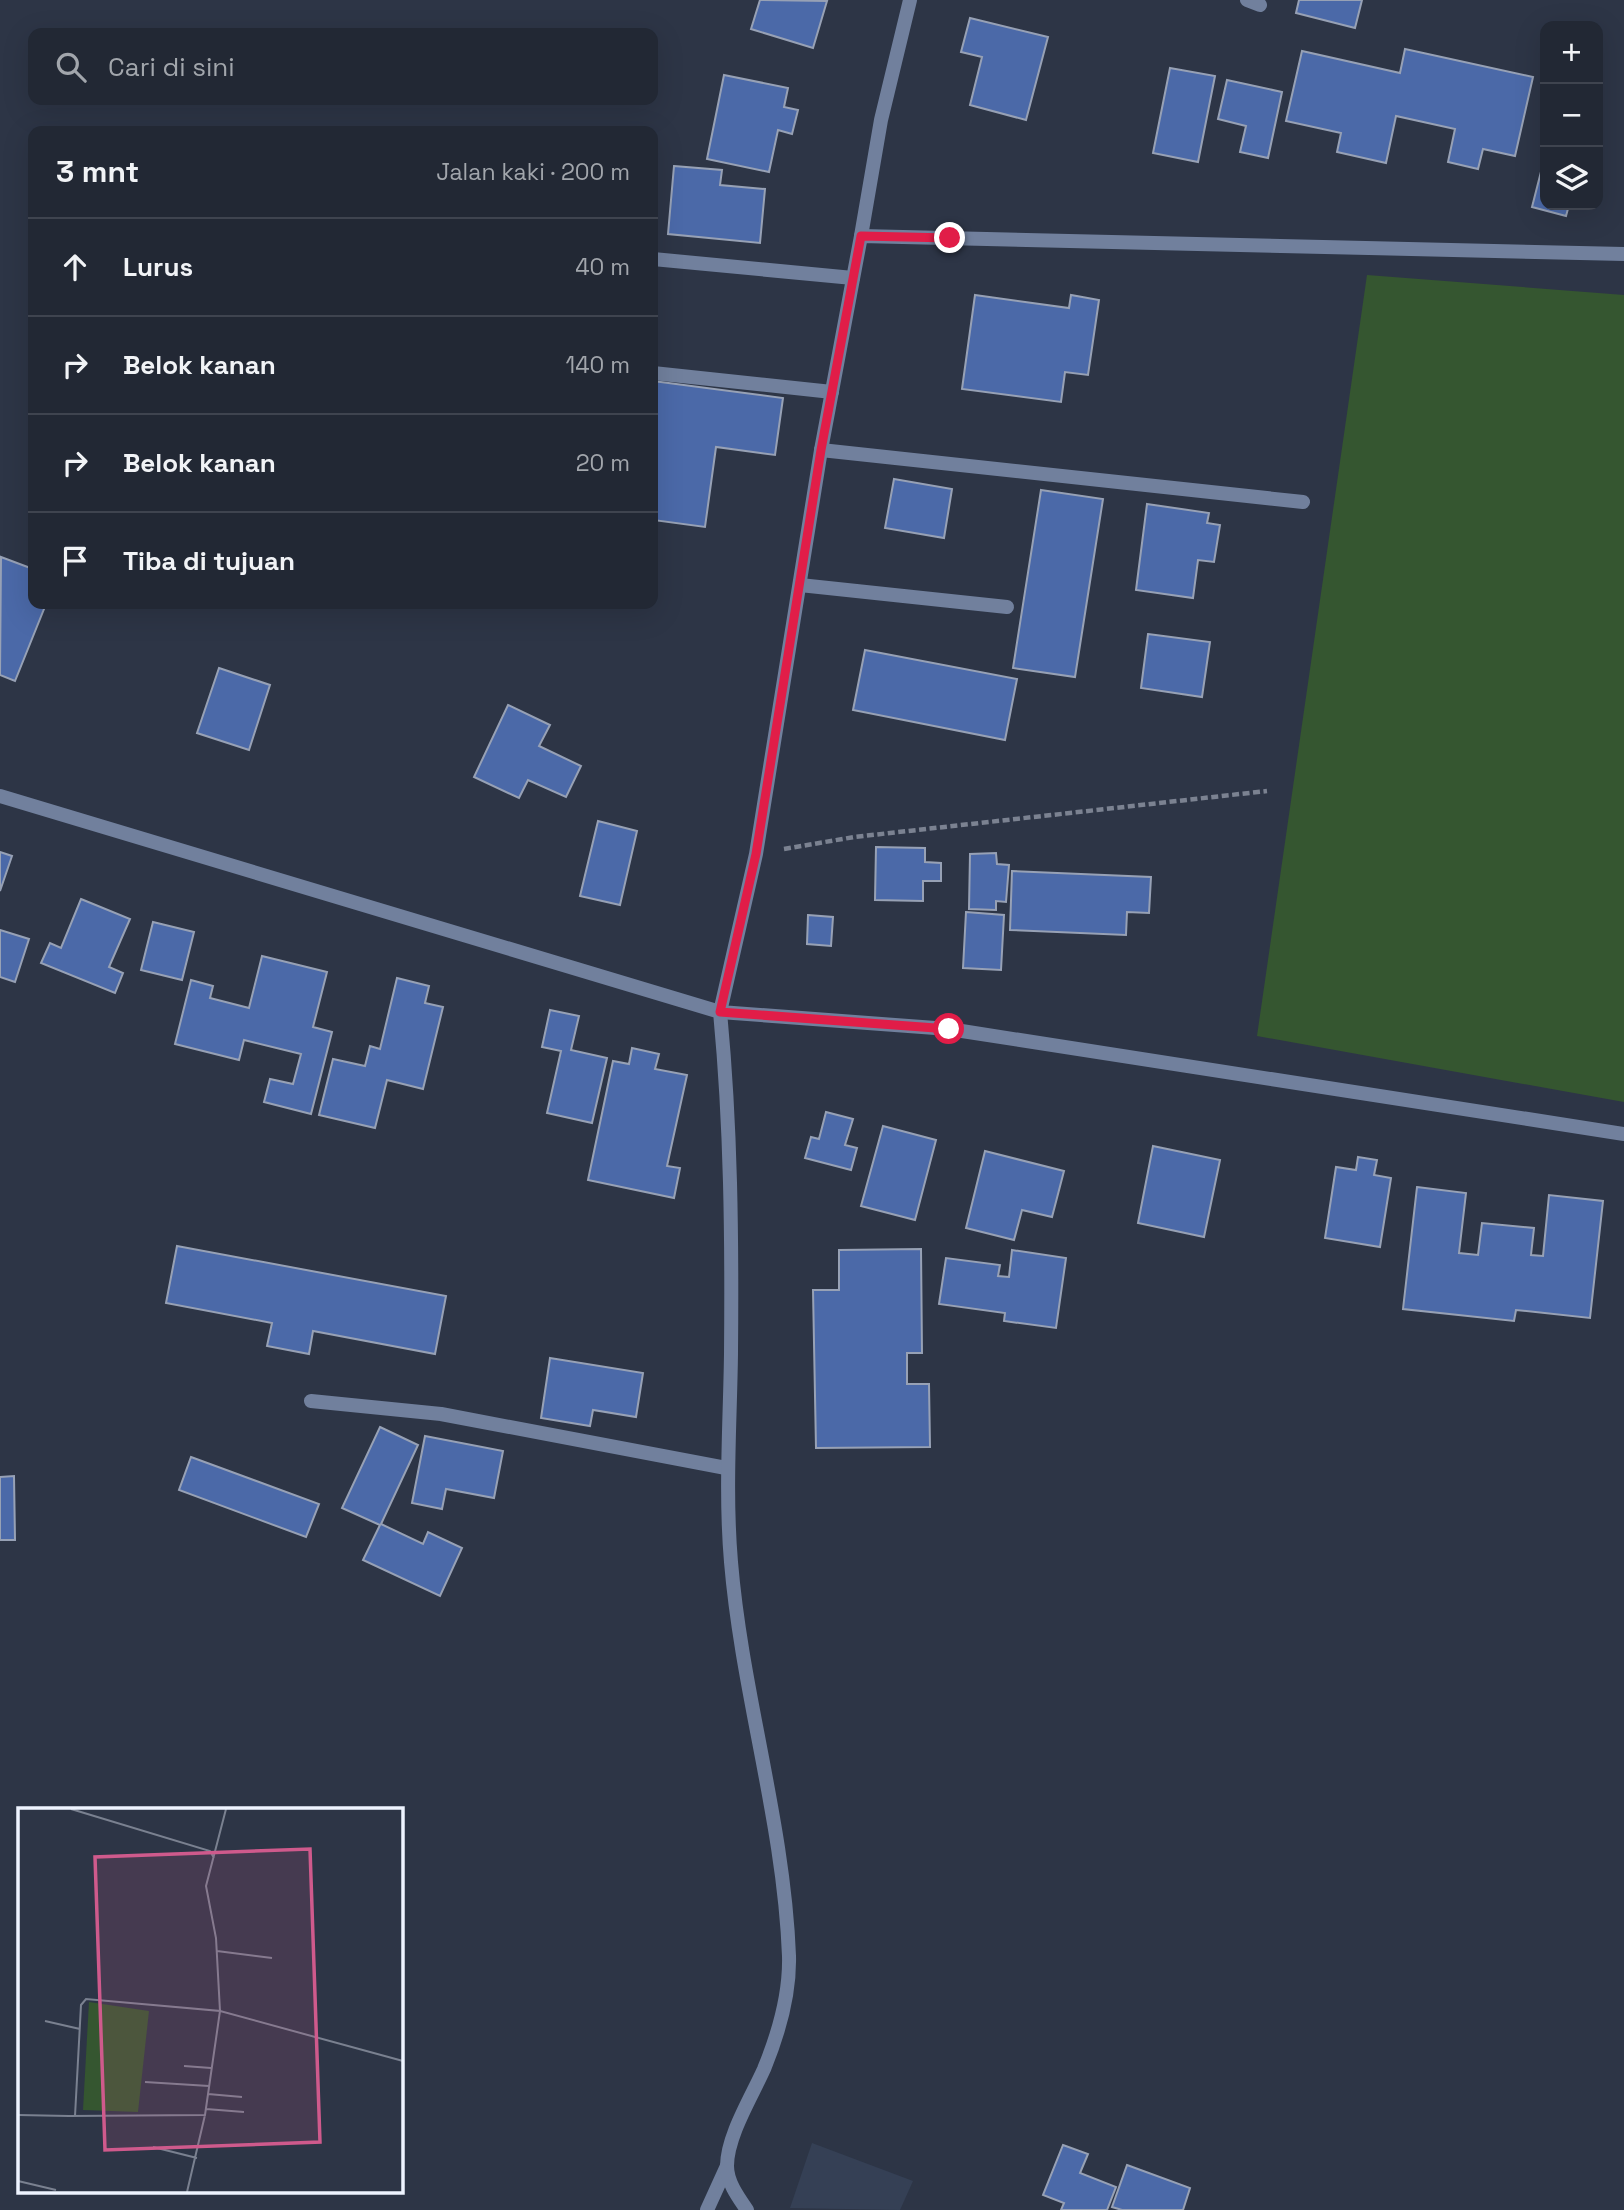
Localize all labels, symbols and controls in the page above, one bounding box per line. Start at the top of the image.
map controls [1540,21,1603,210]
button: + [1540,21,1603,84]
search box [28,28,658,105]
icon: search [52,48,90,86]
text: Cari di sini [108,50,235,84]
button: − [1540,84,1603,147]
button: layers [1540,147,1603,210]
text: 3 mnt [56,152,139,191]
text: Jalan kaki · 200 m [436,157,630,187]
route end [934,222,965,253]
icon: ahead [56,248,94,286]
text: Lurus [123,250,193,284]
text: 40 m [575,252,630,282]
icon: right [56,346,94,384]
text: Belok kanan [123,348,276,382]
text: 140 m [566,350,630,380]
icon: right [56,444,94,482]
text: Belok kanan [123,446,276,480]
text: 20 m [576,448,630,478]
icon: arrive [56,542,94,580]
text: Tiba di tujuan [123,544,295,578]
route start [933,1013,964,1044]
inset map [18,1808,402,2192]

